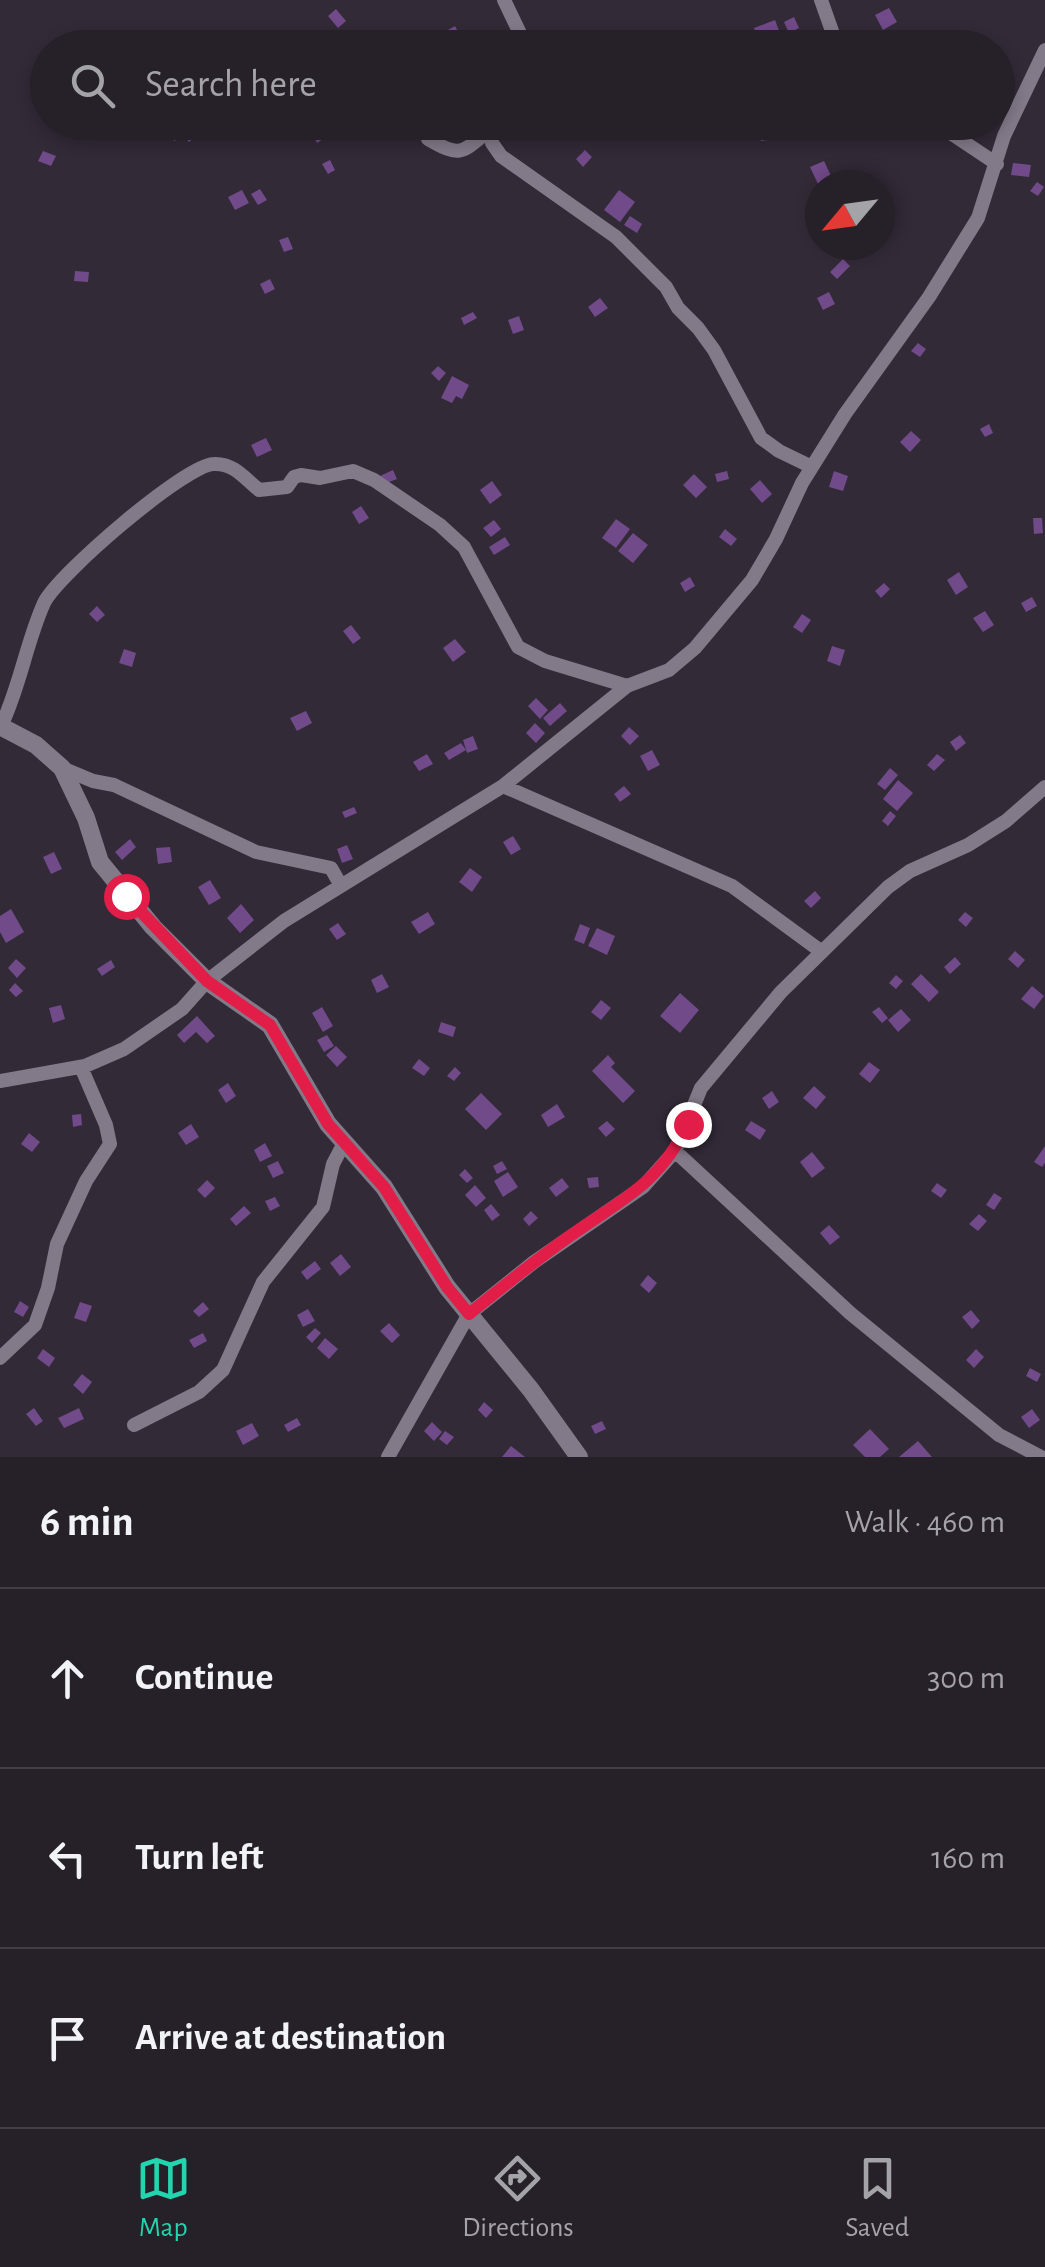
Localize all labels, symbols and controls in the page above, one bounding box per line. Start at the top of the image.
search box [30,30,1015,140]
icon: search [65,58,120,113]
text: Search here [145,66,317,104]
north arrow [805,170,895,260]
route start [104,874,150,920]
route end [666,1102,712,1148]
text: 6 min [40,1501,134,1543]
text: Walk · 460 m [845,1506,1005,1538]
icon: ahead [40,1651,95,1706]
text: Continue [135,1659,273,1697]
text: 300 m [927,1662,1005,1694]
icon: left [40,1831,95,1886]
text: Turn left [135,1839,263,1877]
text: 160 m [931,1842,1005,1874]
icon: arrive [40,2011,95,2066]
text: Arrive at destination [135,2019,446,2057]
tab: Map [136,2151,191,2245]
tab: Directions [462,2151,574,2245]
tab: Saved [845,2151,909,2245]

